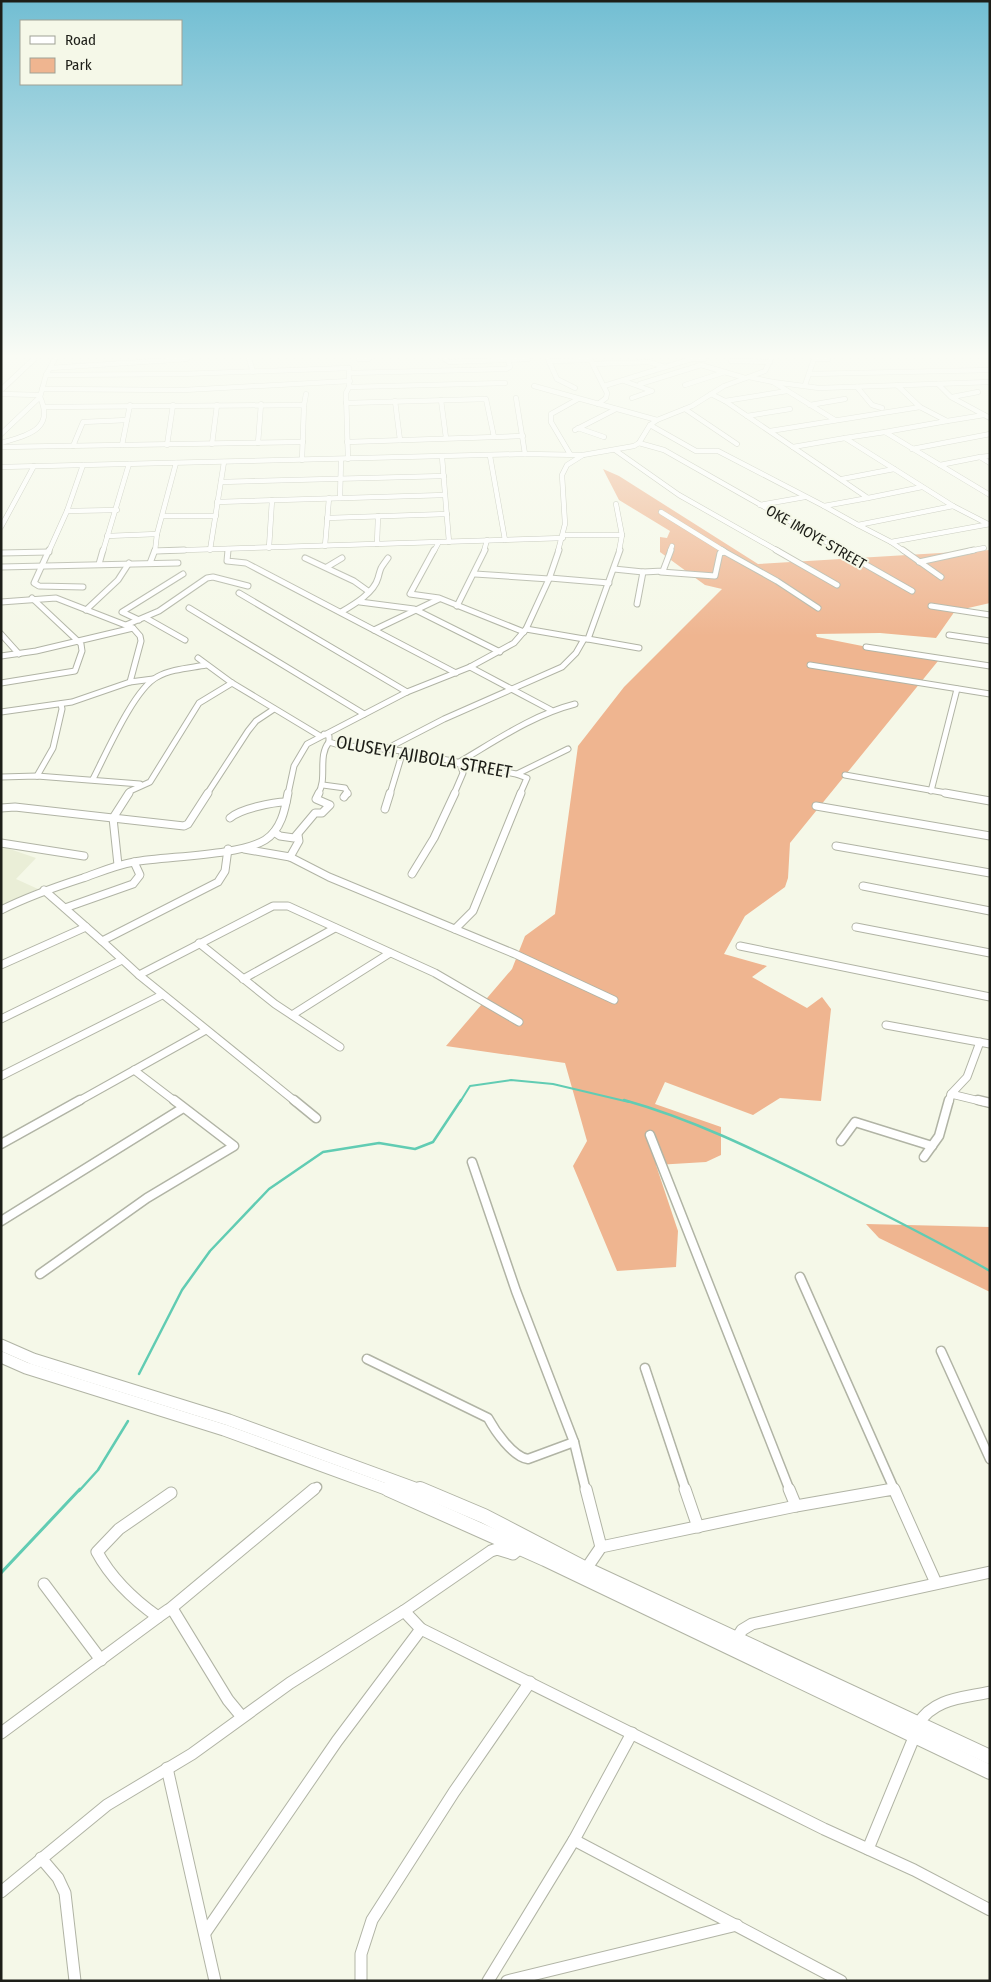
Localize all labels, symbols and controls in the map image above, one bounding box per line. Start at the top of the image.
legend [20,20,182,85]
text: Road [65,31,96,49]
text: Park [65,56,92,74]
street label: OKE IMOYE STREET [763,501,869,573]
street label: OLUSEYI AJIBOLA STREET [334,731,514,783]

